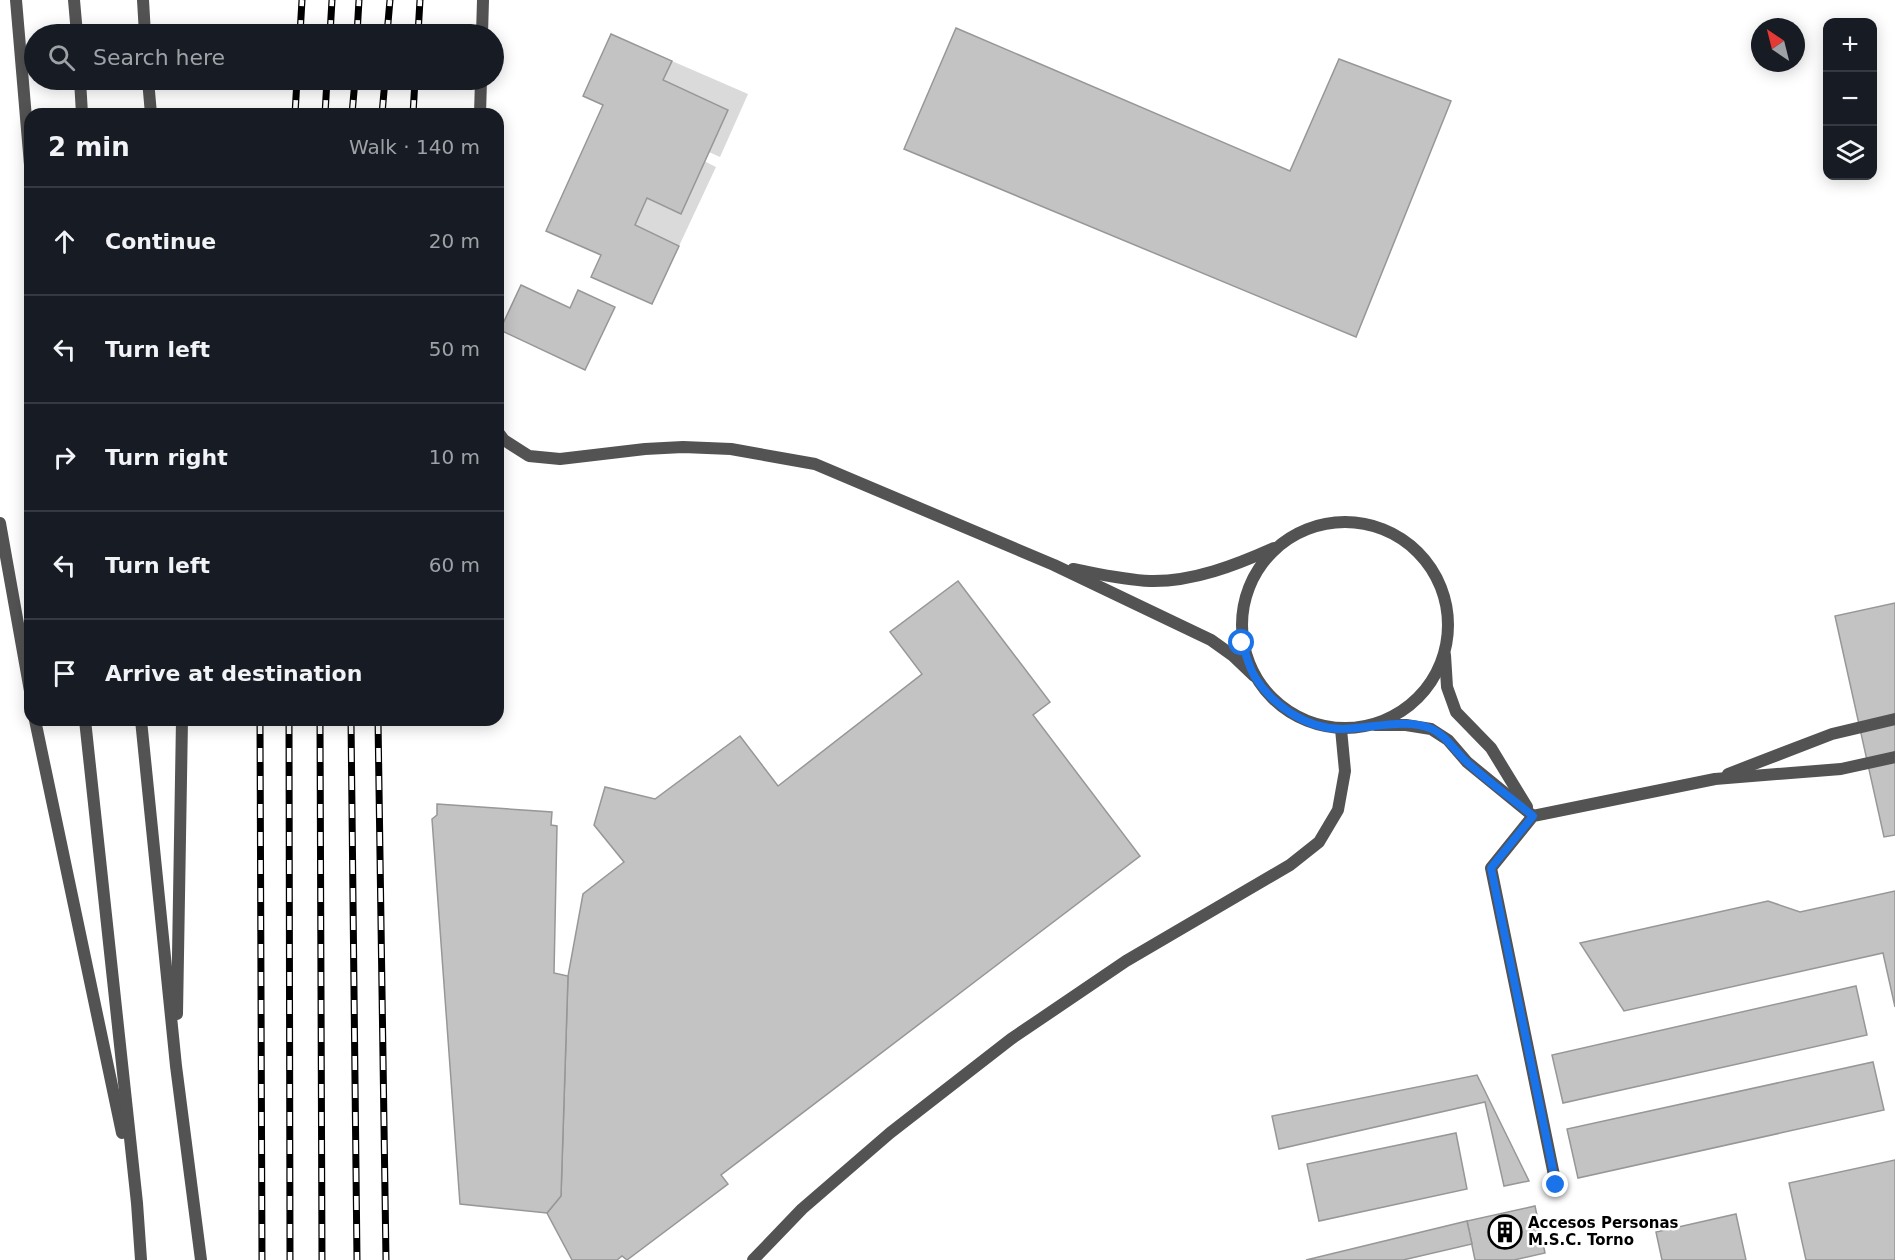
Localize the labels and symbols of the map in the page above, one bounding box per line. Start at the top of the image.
north arrow [1751,18,1805,72]
route start [1228,629,1254,655]
route end [1542,1171,1568,1197]
building icon: Accesos Personas M.S.C. Torno [1487,1214,1523,1250]
place label: Accesos Personas M.S.C. Torno [1528,1214,1679,1249]

